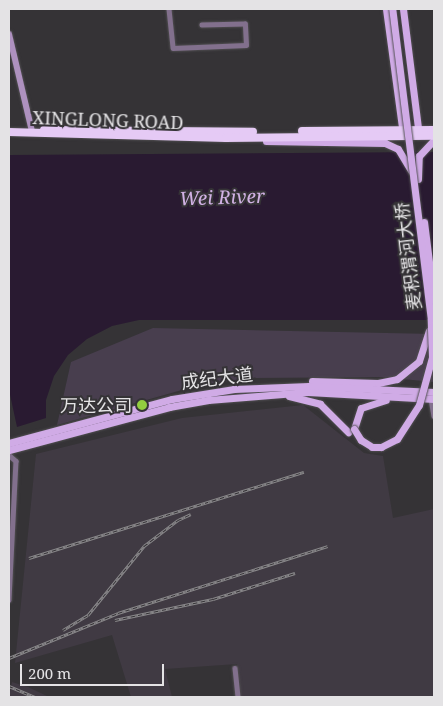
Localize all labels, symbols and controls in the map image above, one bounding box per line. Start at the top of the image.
street label: XINGLONG ROAD [32,107,184,133]
water label: Wei River [179,185,265,211]
street label: 麦积渭河大桥 [391,201,425,311]
street label: 成纪大道 [180,363,254,393]
place label: 万达公司 [60,394,132,416]
marker: 万达公司 [136,399,148,411]
scale bar [22,654,166,686]
text: 200 m [28,663,71,683]

